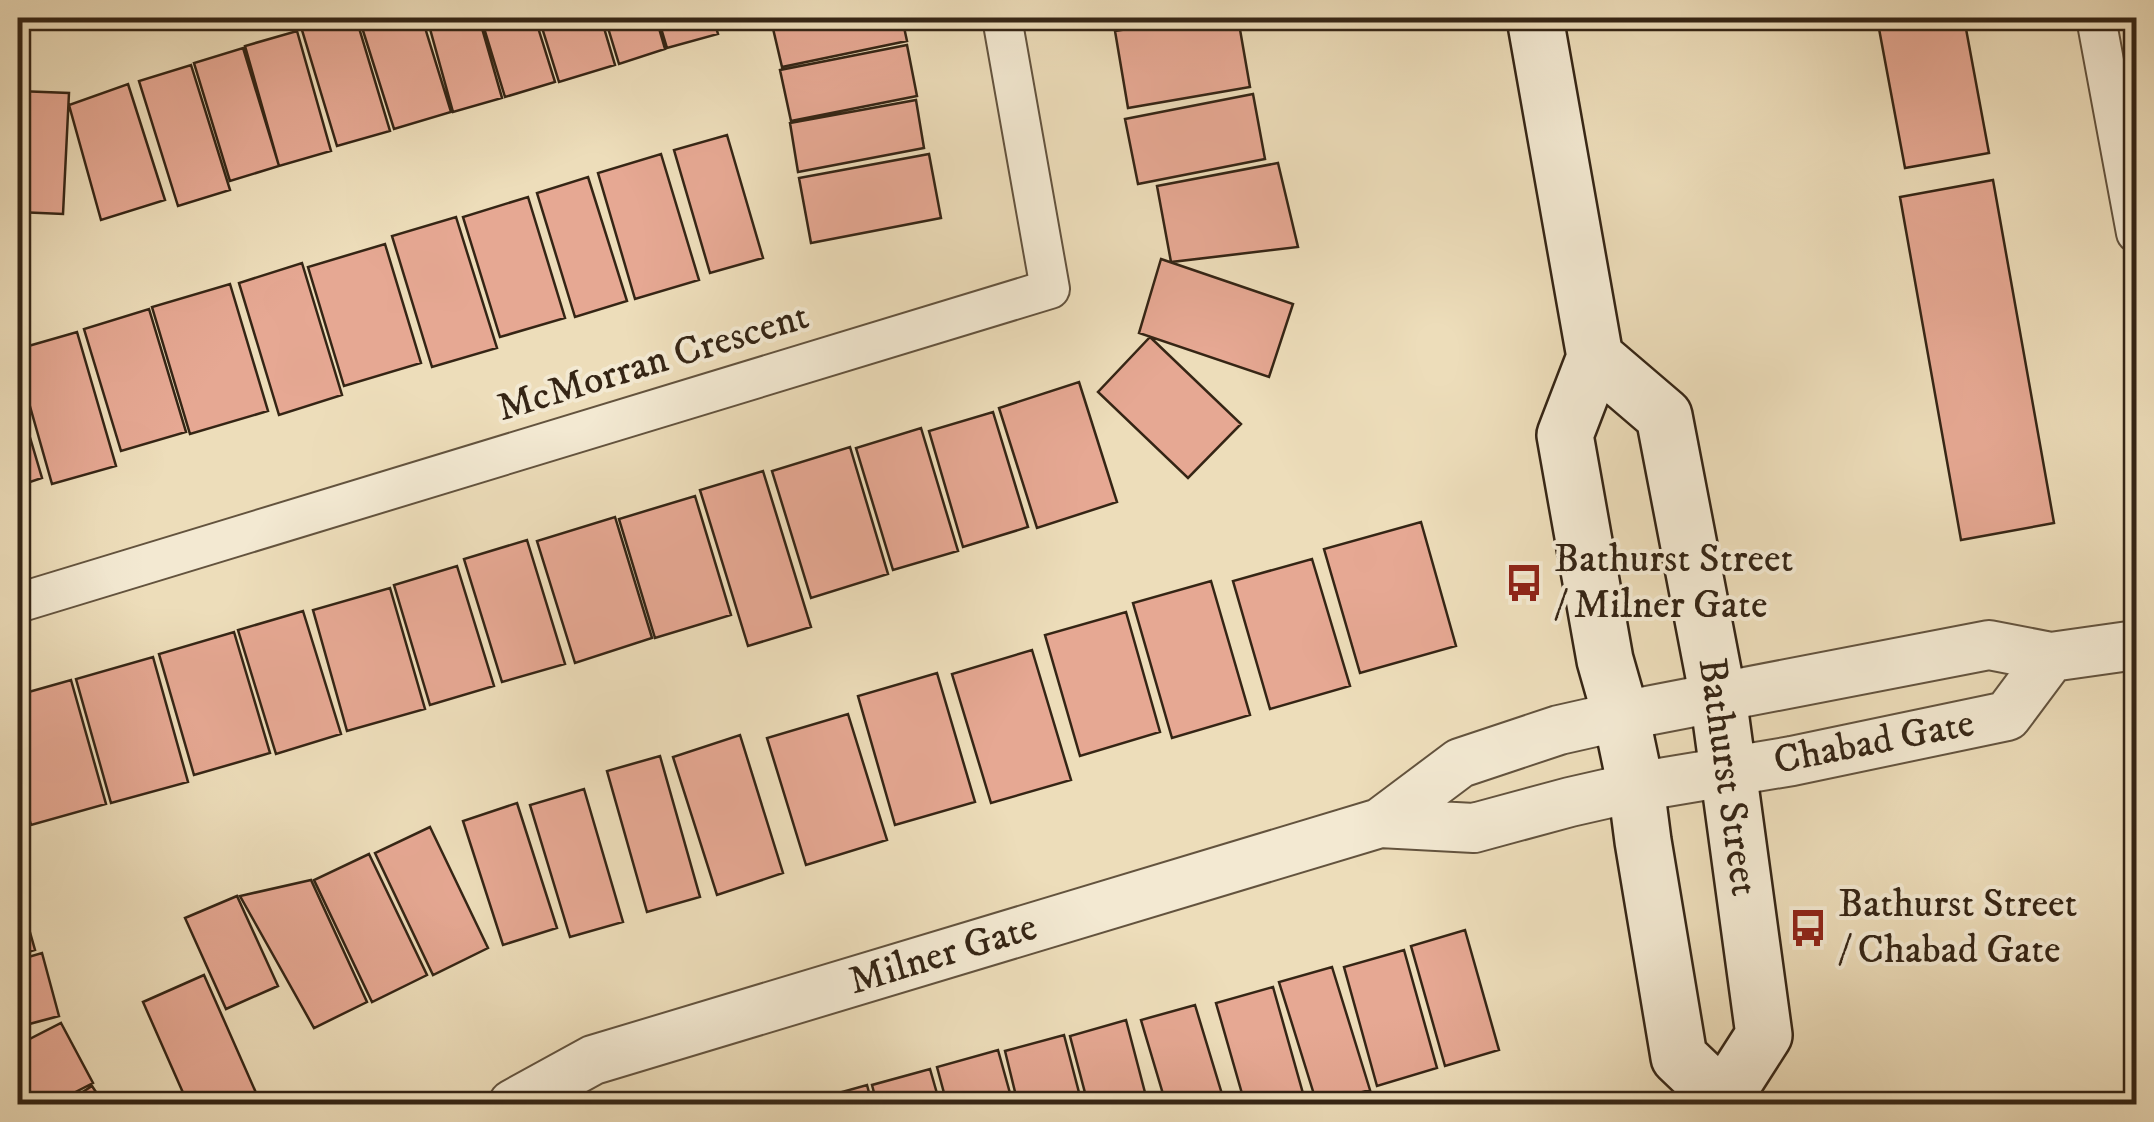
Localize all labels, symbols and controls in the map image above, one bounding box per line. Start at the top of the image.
street label: McMorran Crescent [491,292,815,434]
place label: Bathurst Street / Milner Gate [1554,535,1793,631]
bus stop icon: Bathurst Street / Milner Gate [1503,562,1545,604]
street label: Bathurst Street [1686,655,1768,899]
street label: Chabad Gate [1770,699,1978,787]
place label: Bathurst Street / Chabad Gate [1838,880,2077,976]
street label: Milner Gate [843,903,1043,1007]
bus stop icon: Bathurst Street / Chabad Gate [1787,907,1829,949]

